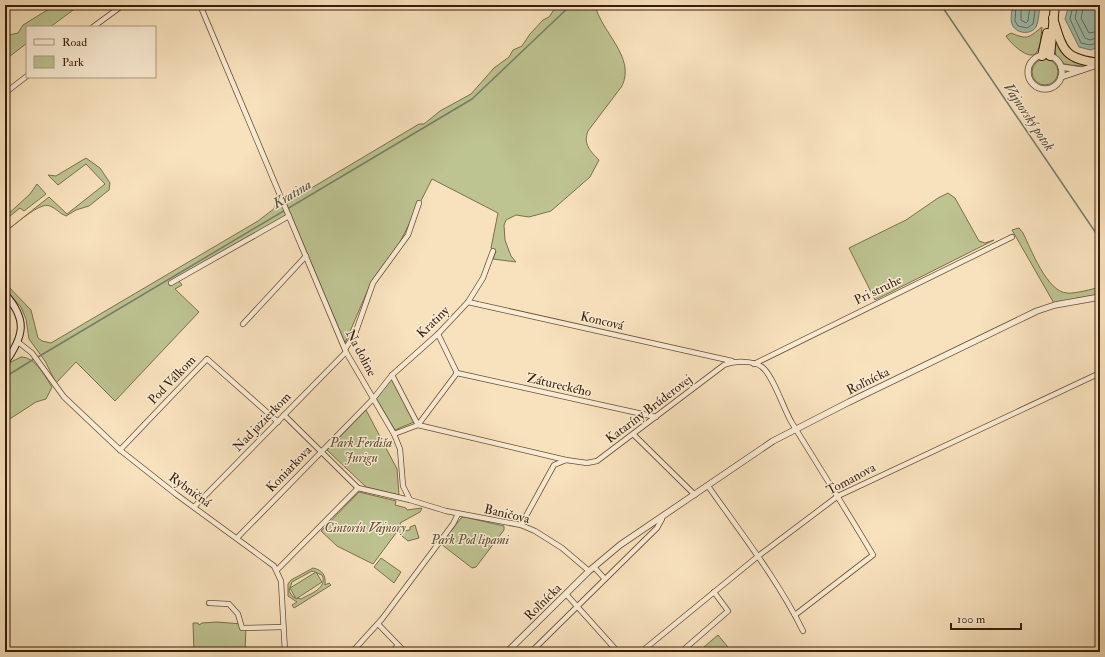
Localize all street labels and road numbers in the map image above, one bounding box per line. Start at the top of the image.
street label: Pri struhe [852,271,905,308]
street label: Kratiny [413,302,454,342]
street label: Koncová [579,308,626,334]
street label: Na doline [342,327,380,380]
street label: Pod Válkom [145,352,199,408]
street label: Roľnícka [844,363,893,398]
street label: Zátureckého [525,370,593,400]
street label: Kataríny Brúderovej [603,371,696,447]
street label: Nad jazierkom [230,389,294,455]
street label: Koniarkova [263,442,316,496]
street label: Tomanova [824,459,879,499]
street label: Rybničná [165,469,215,512]
street label: Baničova [483,501,532,527]
street label: Roľnícka [521,580,565,624]

